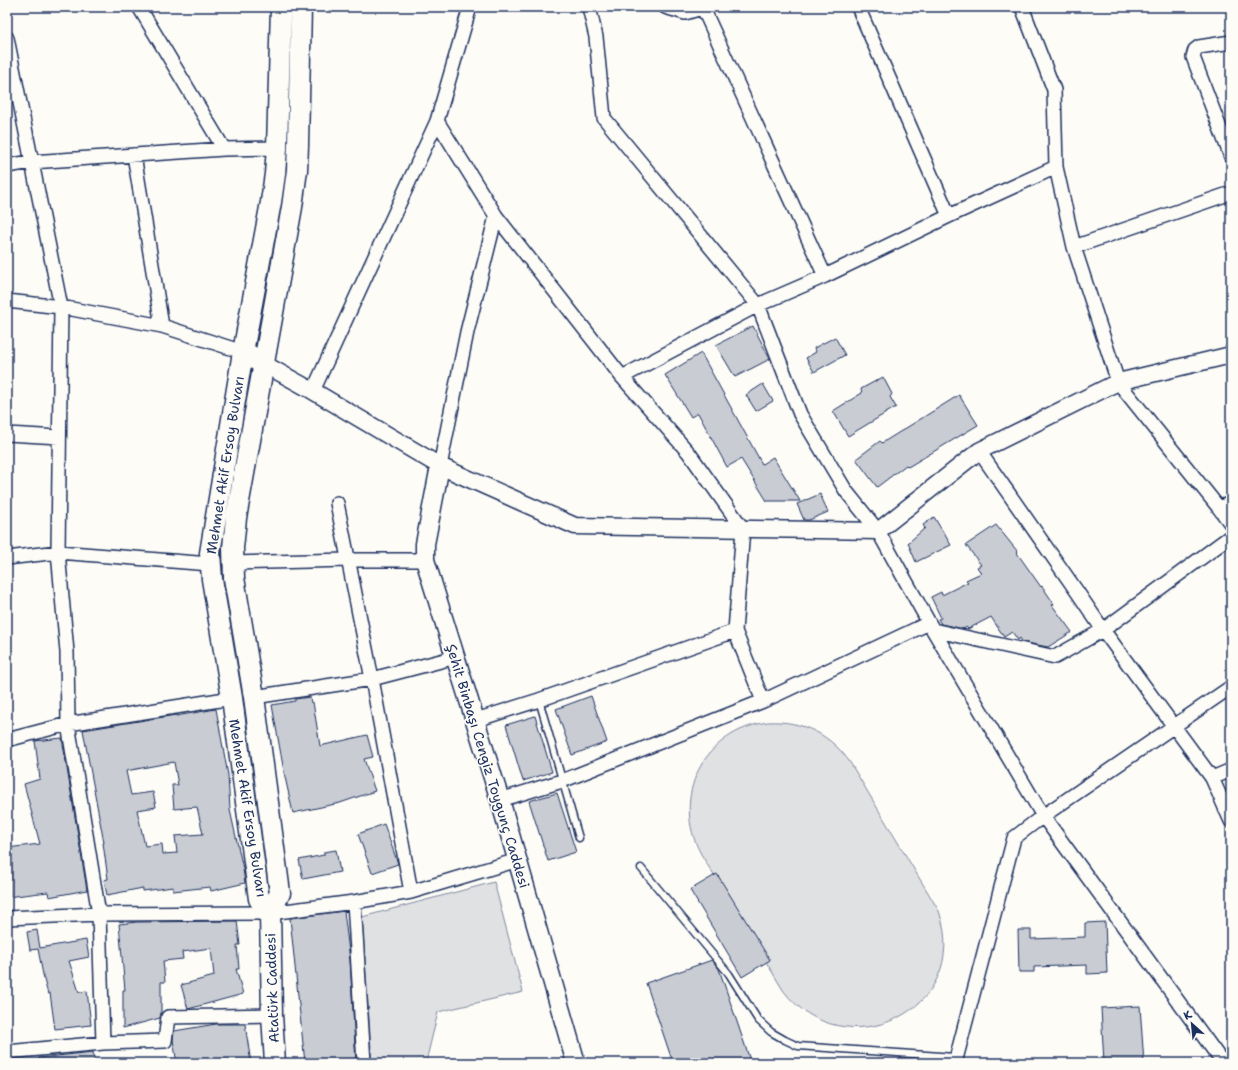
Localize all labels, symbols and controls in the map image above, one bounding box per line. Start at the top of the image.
street label: Mehmet Akif Ersoy Bulvarı [202,375,248,555]
street label: Şehit Binbaşı Cengiz Toygunç Caddesi [442,642,534,890]
street label: Mehmet Akif Ersoy Bulvarı [225,718,271,898]
street label: Atatürk Caddesi [261,933,283,1043]
north arrow [1172,1004,1212,1044]
text: K [1181,1007,1195,1024]

